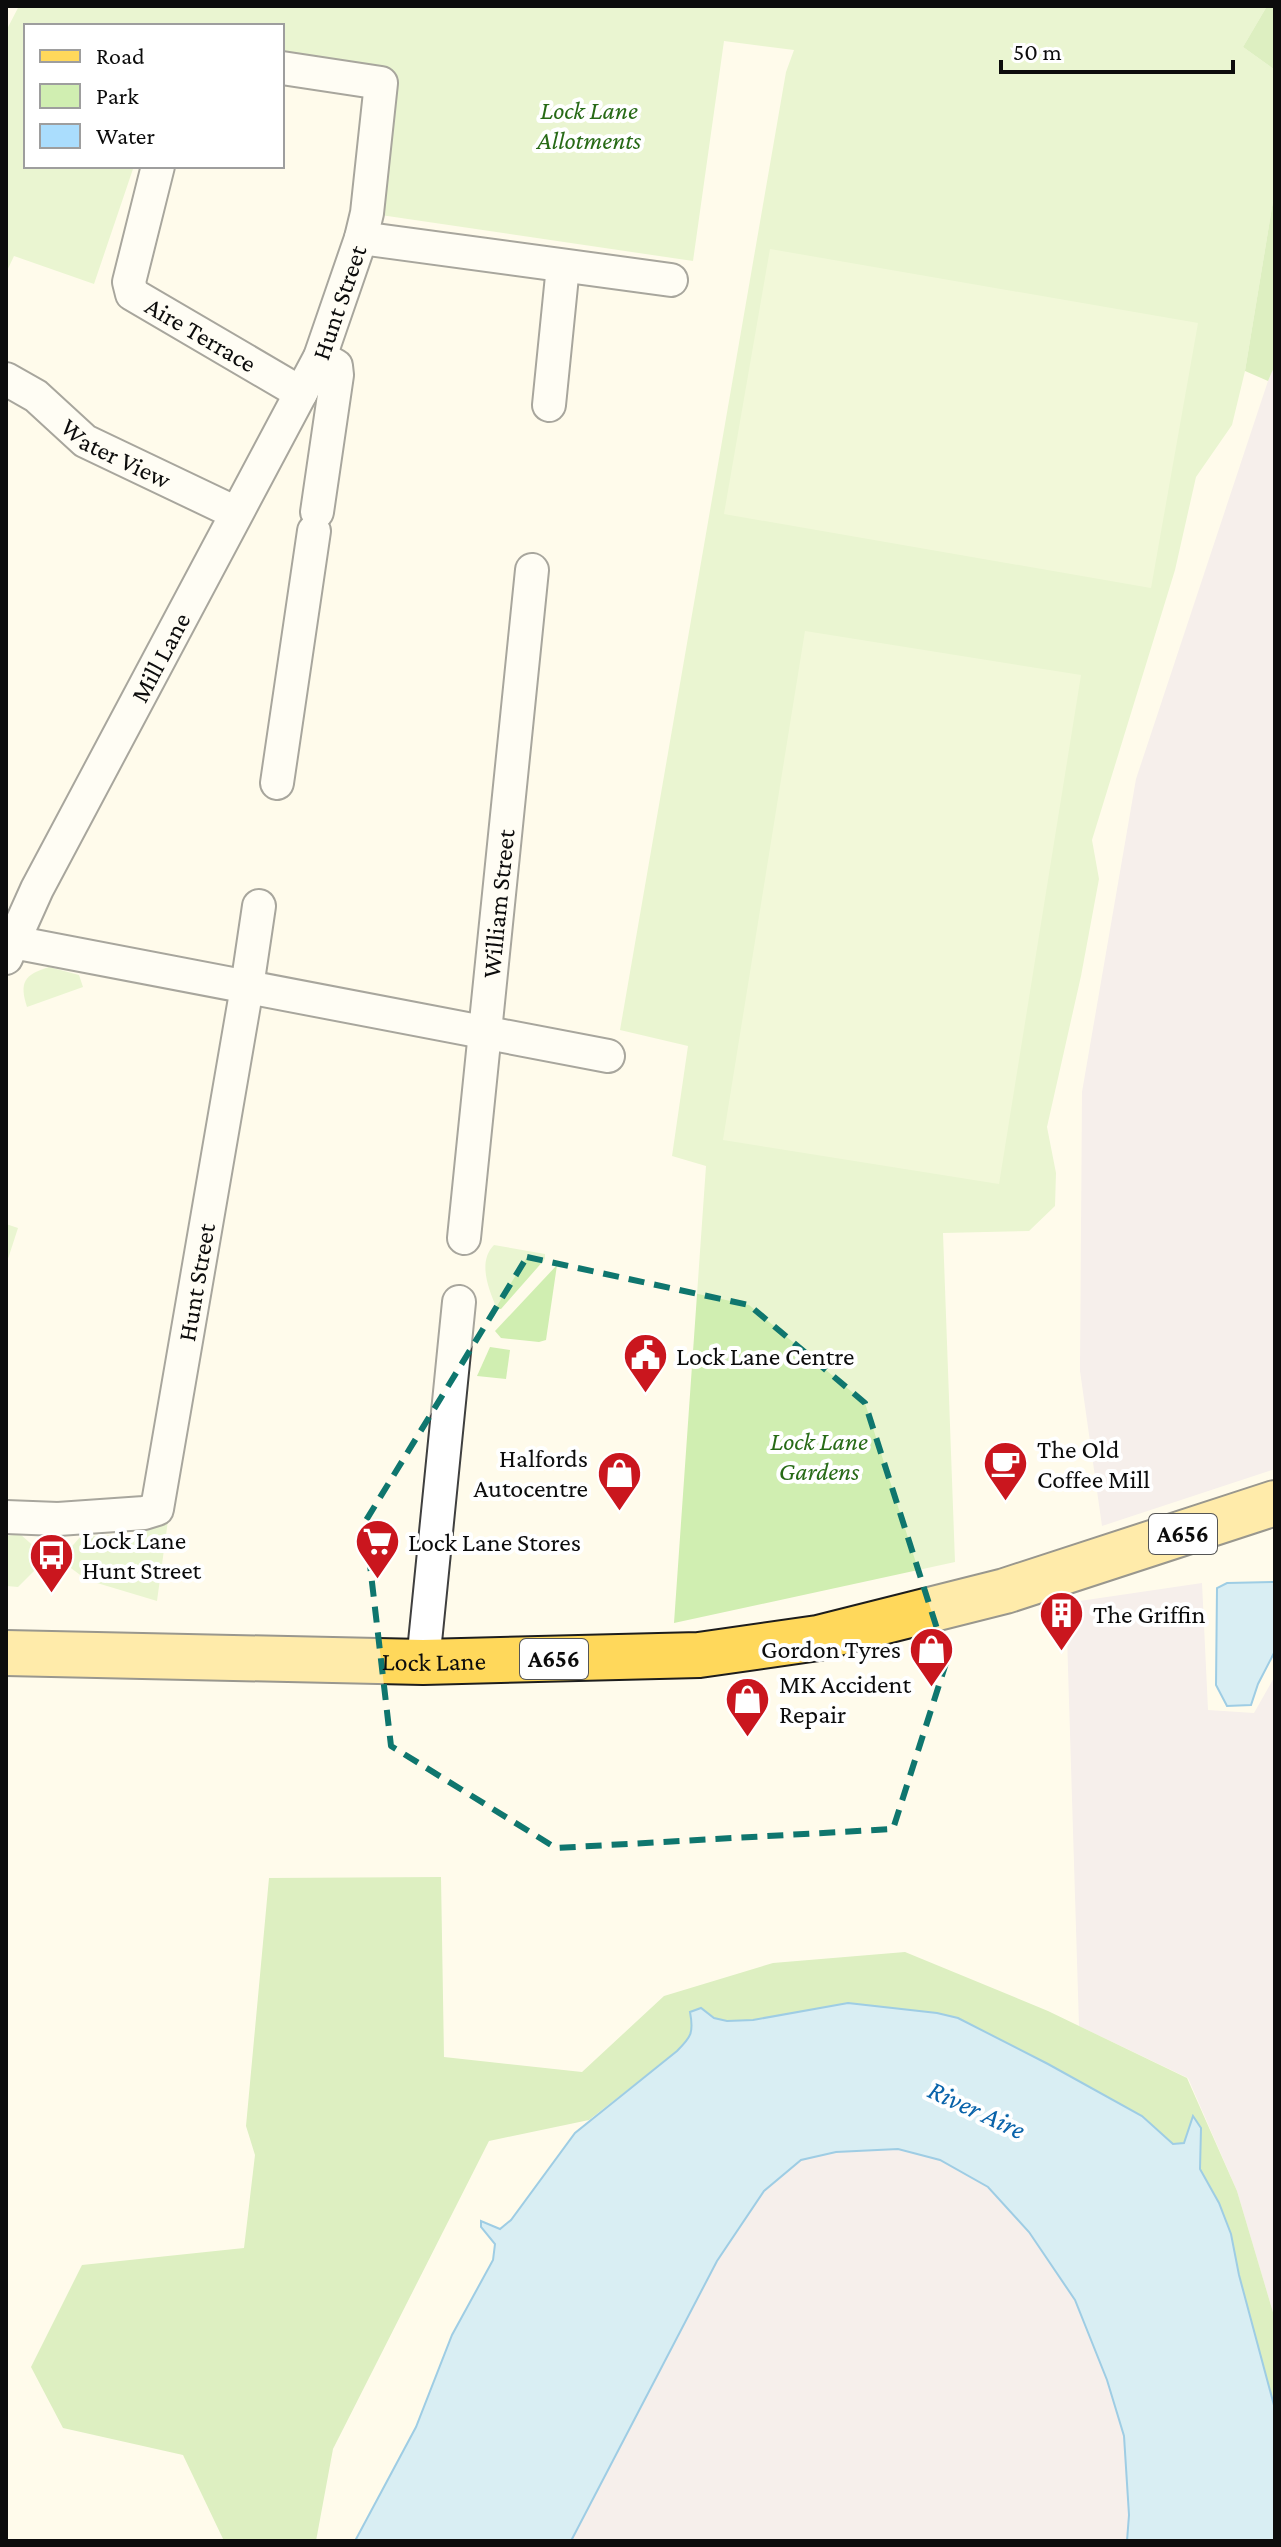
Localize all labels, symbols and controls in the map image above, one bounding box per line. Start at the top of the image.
legend [24,24,284,168]
scale bar [1001,24,1233,74]
text: 50 m [1013,38,1062,65]
text: Road [96,42,145,69]
text: Park [96,82,139,109]
park label: Lock Lane Allotments [535,96,641,155]
text: Water [96,122,155,149]
street label: Hunt Street [306,241,373,364]
street label: Aire Terrace [140,291,261,379]
street label: Water View [55,412,176,495]
street label: Mill Lane [125,608,196,707]
street label: William Street [477,828,521,980]
street label: Hunt Street [172,1221,221,1344]
public building icon: Lock Lane Centre [621,1332,669,1395]
place label: Lock Lane Centre [676,1342,854,1371]
park label: Lock Lane Gardens [770,1427,868,1486]
place label: The Old Coffee Mill [1037,1435,1150,1494]
cafe icon: The Old Coffee Mill [982,1440,1030,1503]
place label: Halfords Autocentre [474,1444,588,1503]
shop icon: Halfords Autocentre [595,1449,643,1512]
road number: A656 [1149,1514,1217,1554]
supermarket icon: Lock Lane Stores [353,1518,401,1581]
place label: Lock Lane Hunt Street [82,1526,202,1585]
place label: Lock Lane Stores [408,1528,581,1557]
bus stop icon: Lock Lane Hunt Street [27,1531,75,1594]
building icon: The Griffin [1038,1590,1086,1653]
place label: The Griffin [1093,1600,1205,1629]
shop icon: Gordon Tyres [908,1625,956,1688]
place label: Gordon Tyres [761,1635,901,1664]
road number: A656 [520,1639,588,1679]
street label: Lock Lane [381,1646,486,1677]
place label: MK Accident Repair [779,1670,912,1729]
shop icon: MK Accident Repair [724,1675,772,1738]
water label: River Aire [923,2074,1031,2145]

